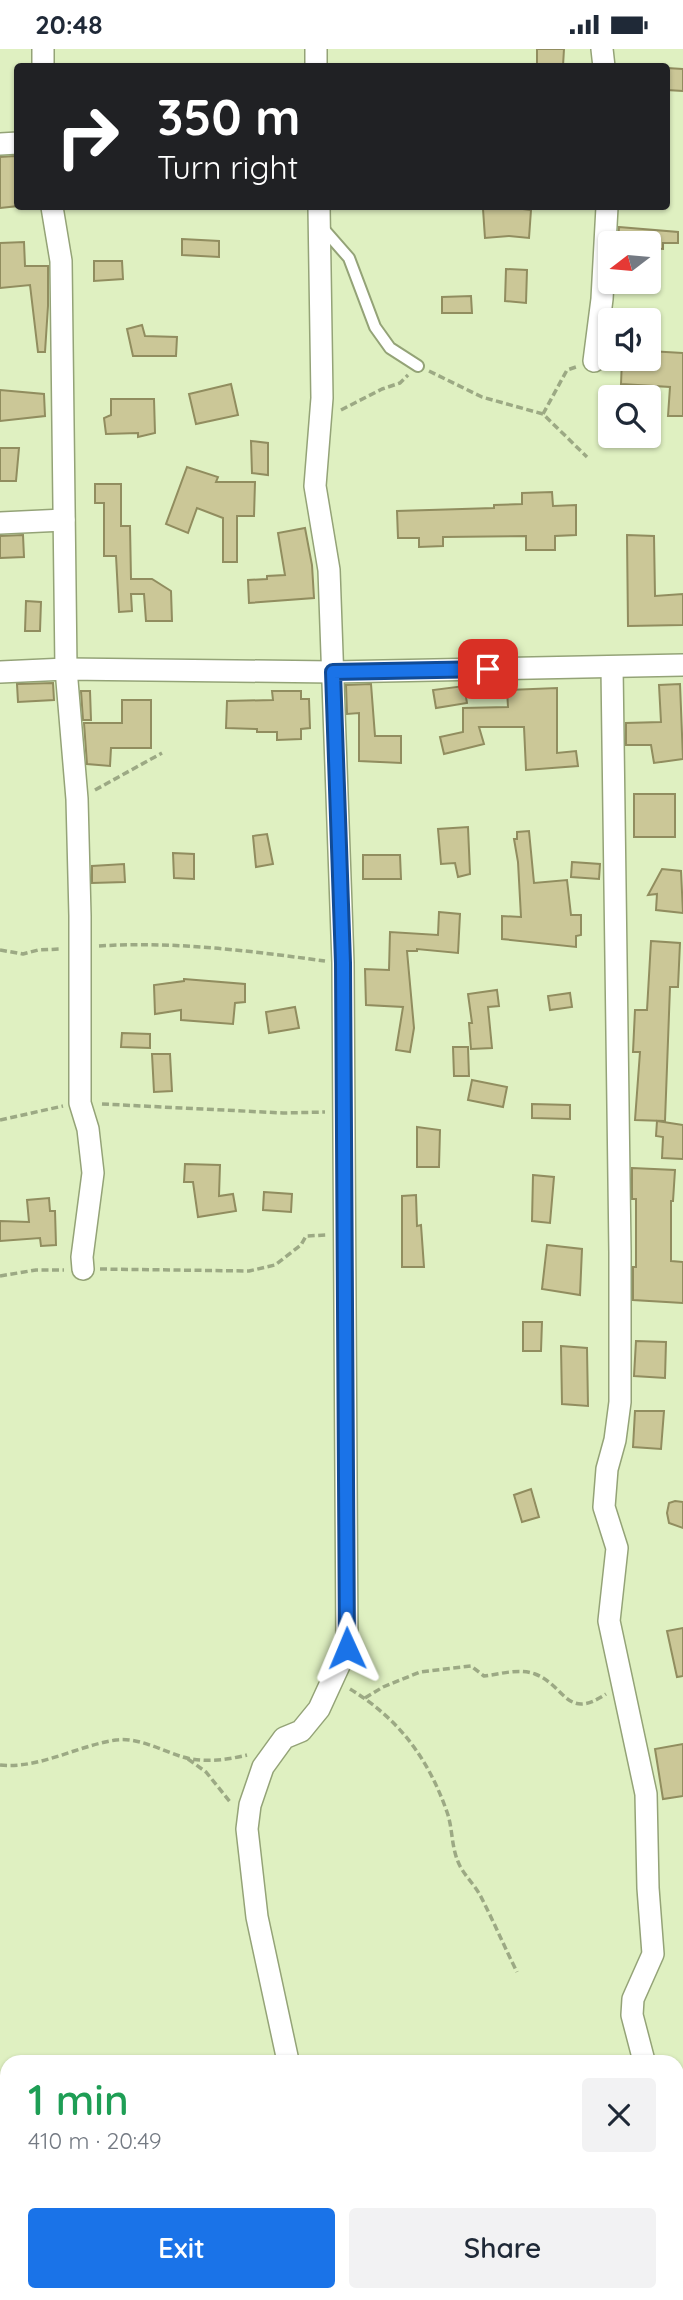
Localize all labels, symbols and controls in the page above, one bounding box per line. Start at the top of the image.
text: 20:48 [35,8,102,41]
text: 350 m [157,86,301,147]
icon: right [42,91,133,182]
text: Turn right [157,147,298,187]
north arrow [598,231,662,294]
map controls [598,231,661,448]
button: sound [598,308,661,371]
button: search [598,385,661,448]
pin [458,639,518,699]
icon: arrive [469,650,507,688]
position arrow [310,1611,384,1685]
text: 1 min [28,2073,129,2126]
button: close [582,2078,656,2152]
text: 410 m · 20:49 [28,2126,162,2155]
button: Exit [28,2208,335,2288]
button: Share [349,2208,656,2288]

